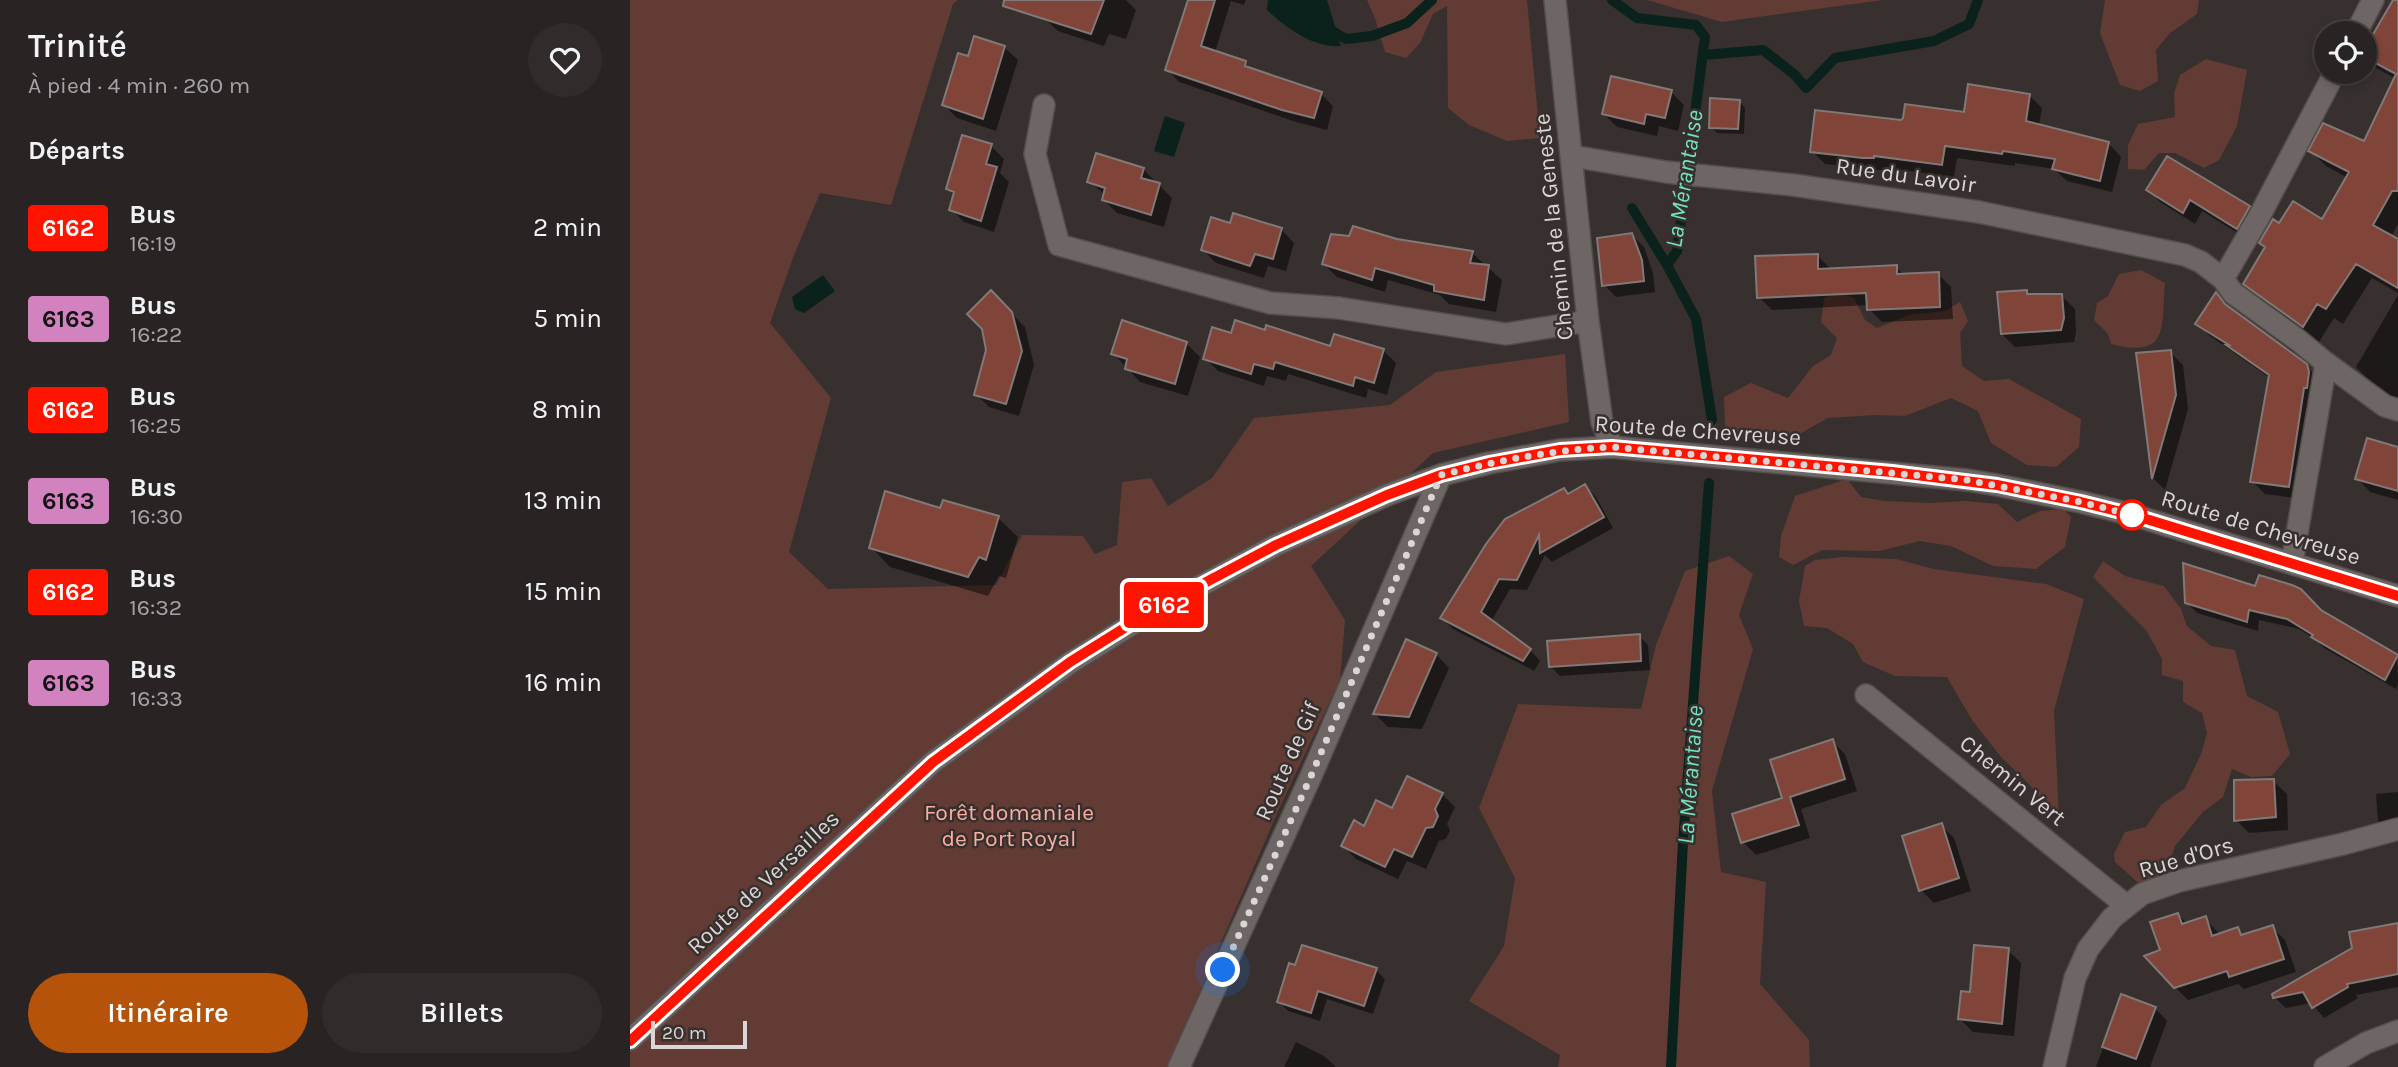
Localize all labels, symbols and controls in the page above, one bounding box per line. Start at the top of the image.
map controls [2314,21,2377,84]
button: locate [2314,21,2377,84]
button: heart [528,23,602,97]
text: Trinité [28,27,127,65]
text: À pied · 4 min · 260 m [28,72,250,99]
water label: La Mérantaise [1659,108,1709,250]
street label: Chemin de la Geneste [1528,112,1579,342]
text: Départs [28,135,125,166]
street label: Rue du Lavoir [1834,152,1978,199]
text: Bus [129,199,176,230]
text: 2 min [533,212,602,243]
text: 6162 [42,214,94,242]
text: 16:19 [129,230,176,257]
text: Bus [130,290,177,321]
text: 5 min [533,303,602,334]
text: 6163 [42,305,95,333]
text: 16:22 [130,321,182,348]
text: Bus [129,381,176,412]
text: 8 min [532,394,602,425]
text: 6162 [42,396,94,424]
street label: Route de Chevreuse [1594,410,1802,451]
text: 16:25 [129,412,182,439]
text: Bus [130,472,177,503]
street label: Route de Chevreuse [2158,484,2364,571]
text: 13 min [524,485,602,516]
text: 6163 [42,487,95,515]
unlabelled marker [2117,500,2147,530]
text: 16:30 [130,503,183,530]
text: Bus [129,563,176,594]
text: 15 min [525,576,602,607]
text: 6162 [42,578,94,606]
line badge: 6162 [1115,582,1213,628]
text: 6162 [1138,591,1190,619]
text: 16:32 [129,594,182,621]
text: Bus [130,654,177,685]
text: 16 min [525,667,602,698]
text: 6163 [42,669,95,697]
text: 16:33 [130,685,183,712]
street label: Route de Gif [1249,698,1326,825]
water label: La Mérantaise [1671,705,1709,845]
street label: Chemin Vert [1954,729,2071,832]
park label: Forêt domaniale de Port Royal [924,799,1094,852]
street label: Route de Versailles [682,805,845,960]
street label: Rue d'Ors [2136,831,2237,884]
your location [1205,952,1240,987]
button: Itinéraire [28,973,308,1053]
button: Billets [322,973,602,1053]
scale bar [651,1018,747,1050]
text: 20 m [662,1022,707,1044]

